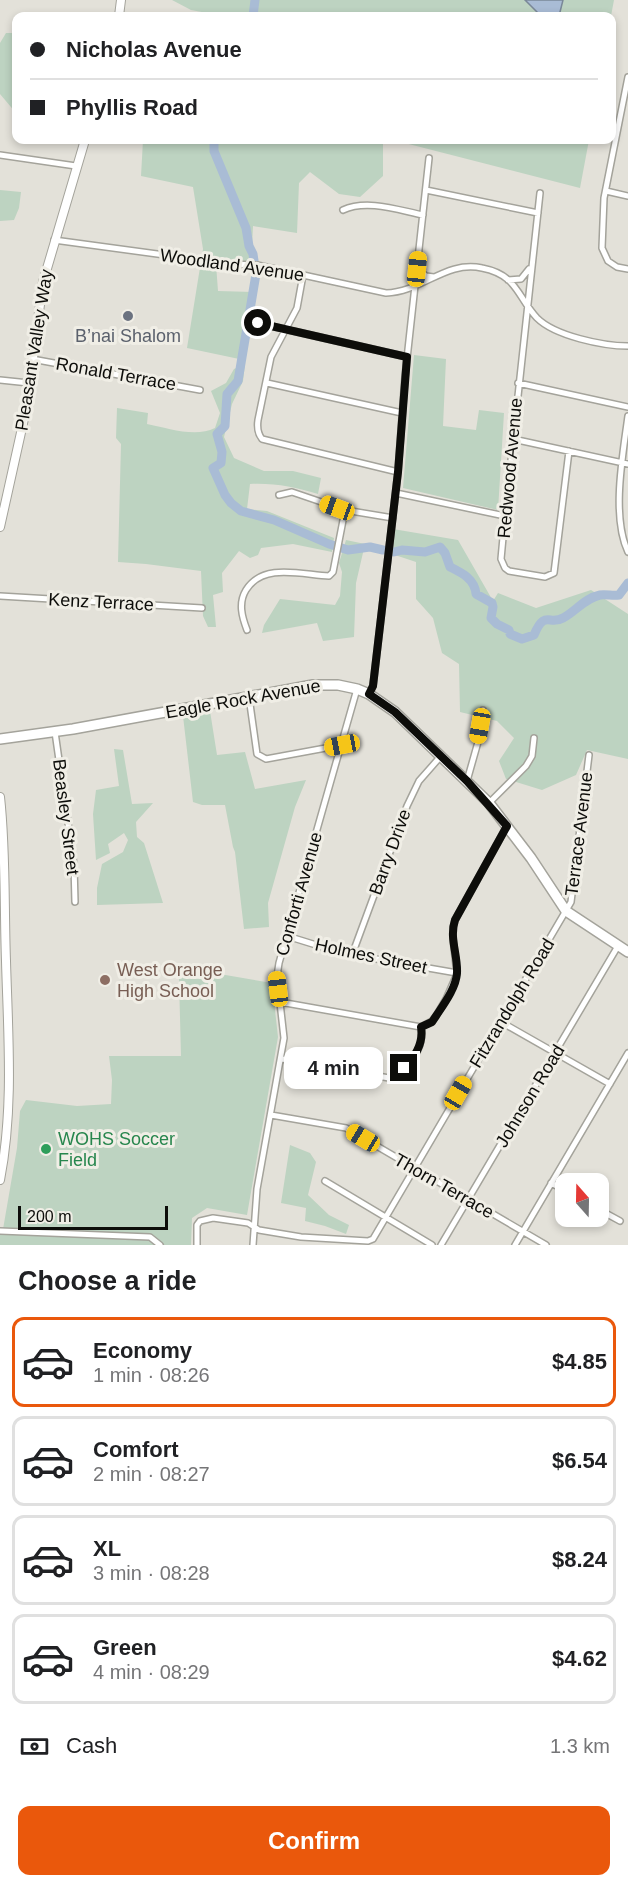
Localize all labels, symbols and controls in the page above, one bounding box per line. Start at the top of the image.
text: Nicholas Avenue [66,37,242,62]
text: Phyllis Road [66,95,198,120]
street label: Woodland Avenue [159,245,305,285]
car [406,250,428,288]
street label: Pleasant Valley Way [11,268,57,432]
marker: B’nai Shalom [121,309,135,323]
route start [244,309,271,336]
place label: B’nai Shalom [75,326,181,346]
street label: Ronald Terrace [54,354,178,394]
street label: Redwood Avenue [494,397,526,539]
car [317,493,357,523]
street label: Kenz Terrace [48,589,154,615]
street label: Eagle Rock Avenue [164,676,322,722]
car [468,707,492,745]
car [323,733,361,757]
street label: Beasley Street [49,758,83,876]
street label: Terrace Avenue [561,771,597,897]
street label: Barry Drive [365,806,415,898]
street label: Conforti Avenue [272,830,326,958]
street label: Holmes Street [313,934,429,978]
street label: Fitzrandolph Road [466,935,558,1071]
place label: West Orange High School [117,960,223,1001]
car [267,970,289,1008]
marker: West Orange High School [98,973,112,987]
street label: Johnson Road [492,1041,568,1151]
callout: 4 min [284,1047,383,1089]
route end [390,1054,417,1081]
text: 4 min [307,1057,360,1079]
car [441,1073,475,1113]
car [343,1121,383,1155]
place label: WOHS Soccer Field [58,1129,175,1170]
marker: WOHS Soccer Field [39,1142,53,1156]
street label: Thorn Terrace [391,1149,497,1223]
north arrow [555,1173,609,1227]
map controls [555,1173,609,1227]
scale bar [18,1203,168,1230]
text: 200 m [27,1208,71,1225]
text: Choose a ride [18,1266,197,1296]
icon: car [21,1335,75,1389]
text: Economy [93,1338,192,1363]
text: $4.85 [552,1349,607,1374]
text: 1 min · 08:26 [93,1364,210,1386]
icon: car [21,1434,75,1488]
text: Comfort [93,1437,179,1462]
text: $6.54 [552,1448,607,1473]
text: 2 min · 08:27 [93,1463,210,1485]
icon: car [21,1533,75,1587]
text: XL [93,1536,121,1561]
text: $8.24 [552,1547,607,1572]
text: 3 min · 08:28 [93,1562,210,1584]
icon: car [21,1632,75,1686]
text: Green [93,1635,157,1660]
text: $4.62 [552,1646,607,1671]
text: 4 min · 08:29 [93,1661,210,1683]
icon: cash [18,1730,51,1763]
text: Cash [66,1733,117,1758]
text: 1.3 km [550,1735,610,1757]
button: Confirm [18,1806,610,1875]

